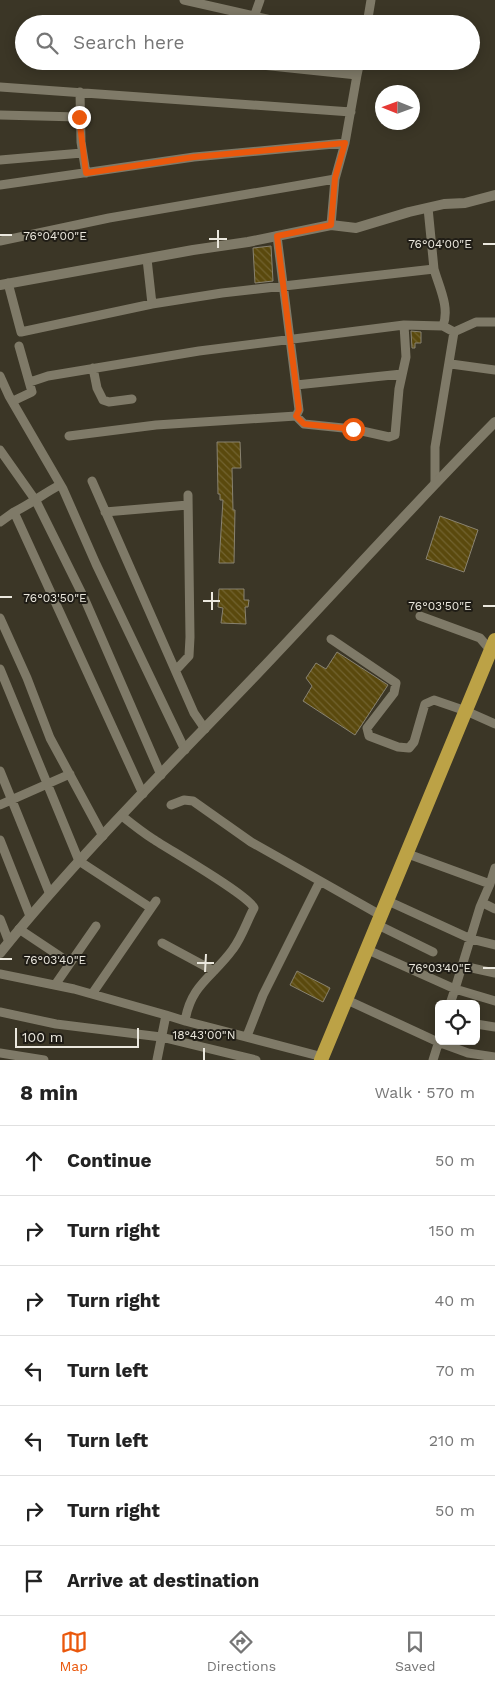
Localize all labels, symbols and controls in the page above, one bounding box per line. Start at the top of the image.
search box [15,15,480,70]
icon: search [33,29,61,57]
text: Search here [73,31,184,54]
north arrow [375,85,420,130]
route end [68,106,91,129]
text: 76°04'00"E [23,229,87,243]
text: 76°04'00"E [408,237,472,251]
route start [342,418,365,441]
text: 76°03'50"E [23,591,87,605]
text: 76°03'50"E [408,599,472,613]
text: 76°03'40"E [24,953,87,967]
text: 76°03'40"E [409,961,472,975]
map controls [435,1000,480,1045]
button: locate [435,1000,480,1045]
scale bar [15,1025,139,1048]
text: 18°43'00"N [172,1028,236,1042]
text: 100 m [22,1029,63,1045]
text: 8 min [20,1080,78,1105]
text: Walk · 570 m [374,1083,475,1102]
icon: ahead [20,1147,48,1175]
text: Continue [67,1149,151,1172]
text: 50 m [435,1151,475,1170]
icon: right [20,1217,48,1245]
text: Turn right [67,1219,160,1242]
text: 150 m [429,1221,475,1240]
icon: right [20,1287,48,1315]
text: Turn right [67,1289,160,1312]
text: 40 m [435,1291,475,1310]
icon: left [20,1357,48,1385]
text: Turn left [67,1359,148,1382]
text: 70 m [436,1361,475,1380]
icon: left [20,1427,48,1455]
text: Turn left [67,1429,148,1452]
text: 210 m [429,1431,475,1450]
icon: right [20,1497,48,1525]
text: Turn right [67,1499,160,1522]
text: 50 m [435,1501,475,1520]
icon: arrive [20,1567,48,1595]
text: Arrive at destination [67,1569,259,1592]
tab: Map [59,1628,88,1674]
tab: Directions [207,1628,276,1674]
tab: Saved [395,1628,436,1674]

